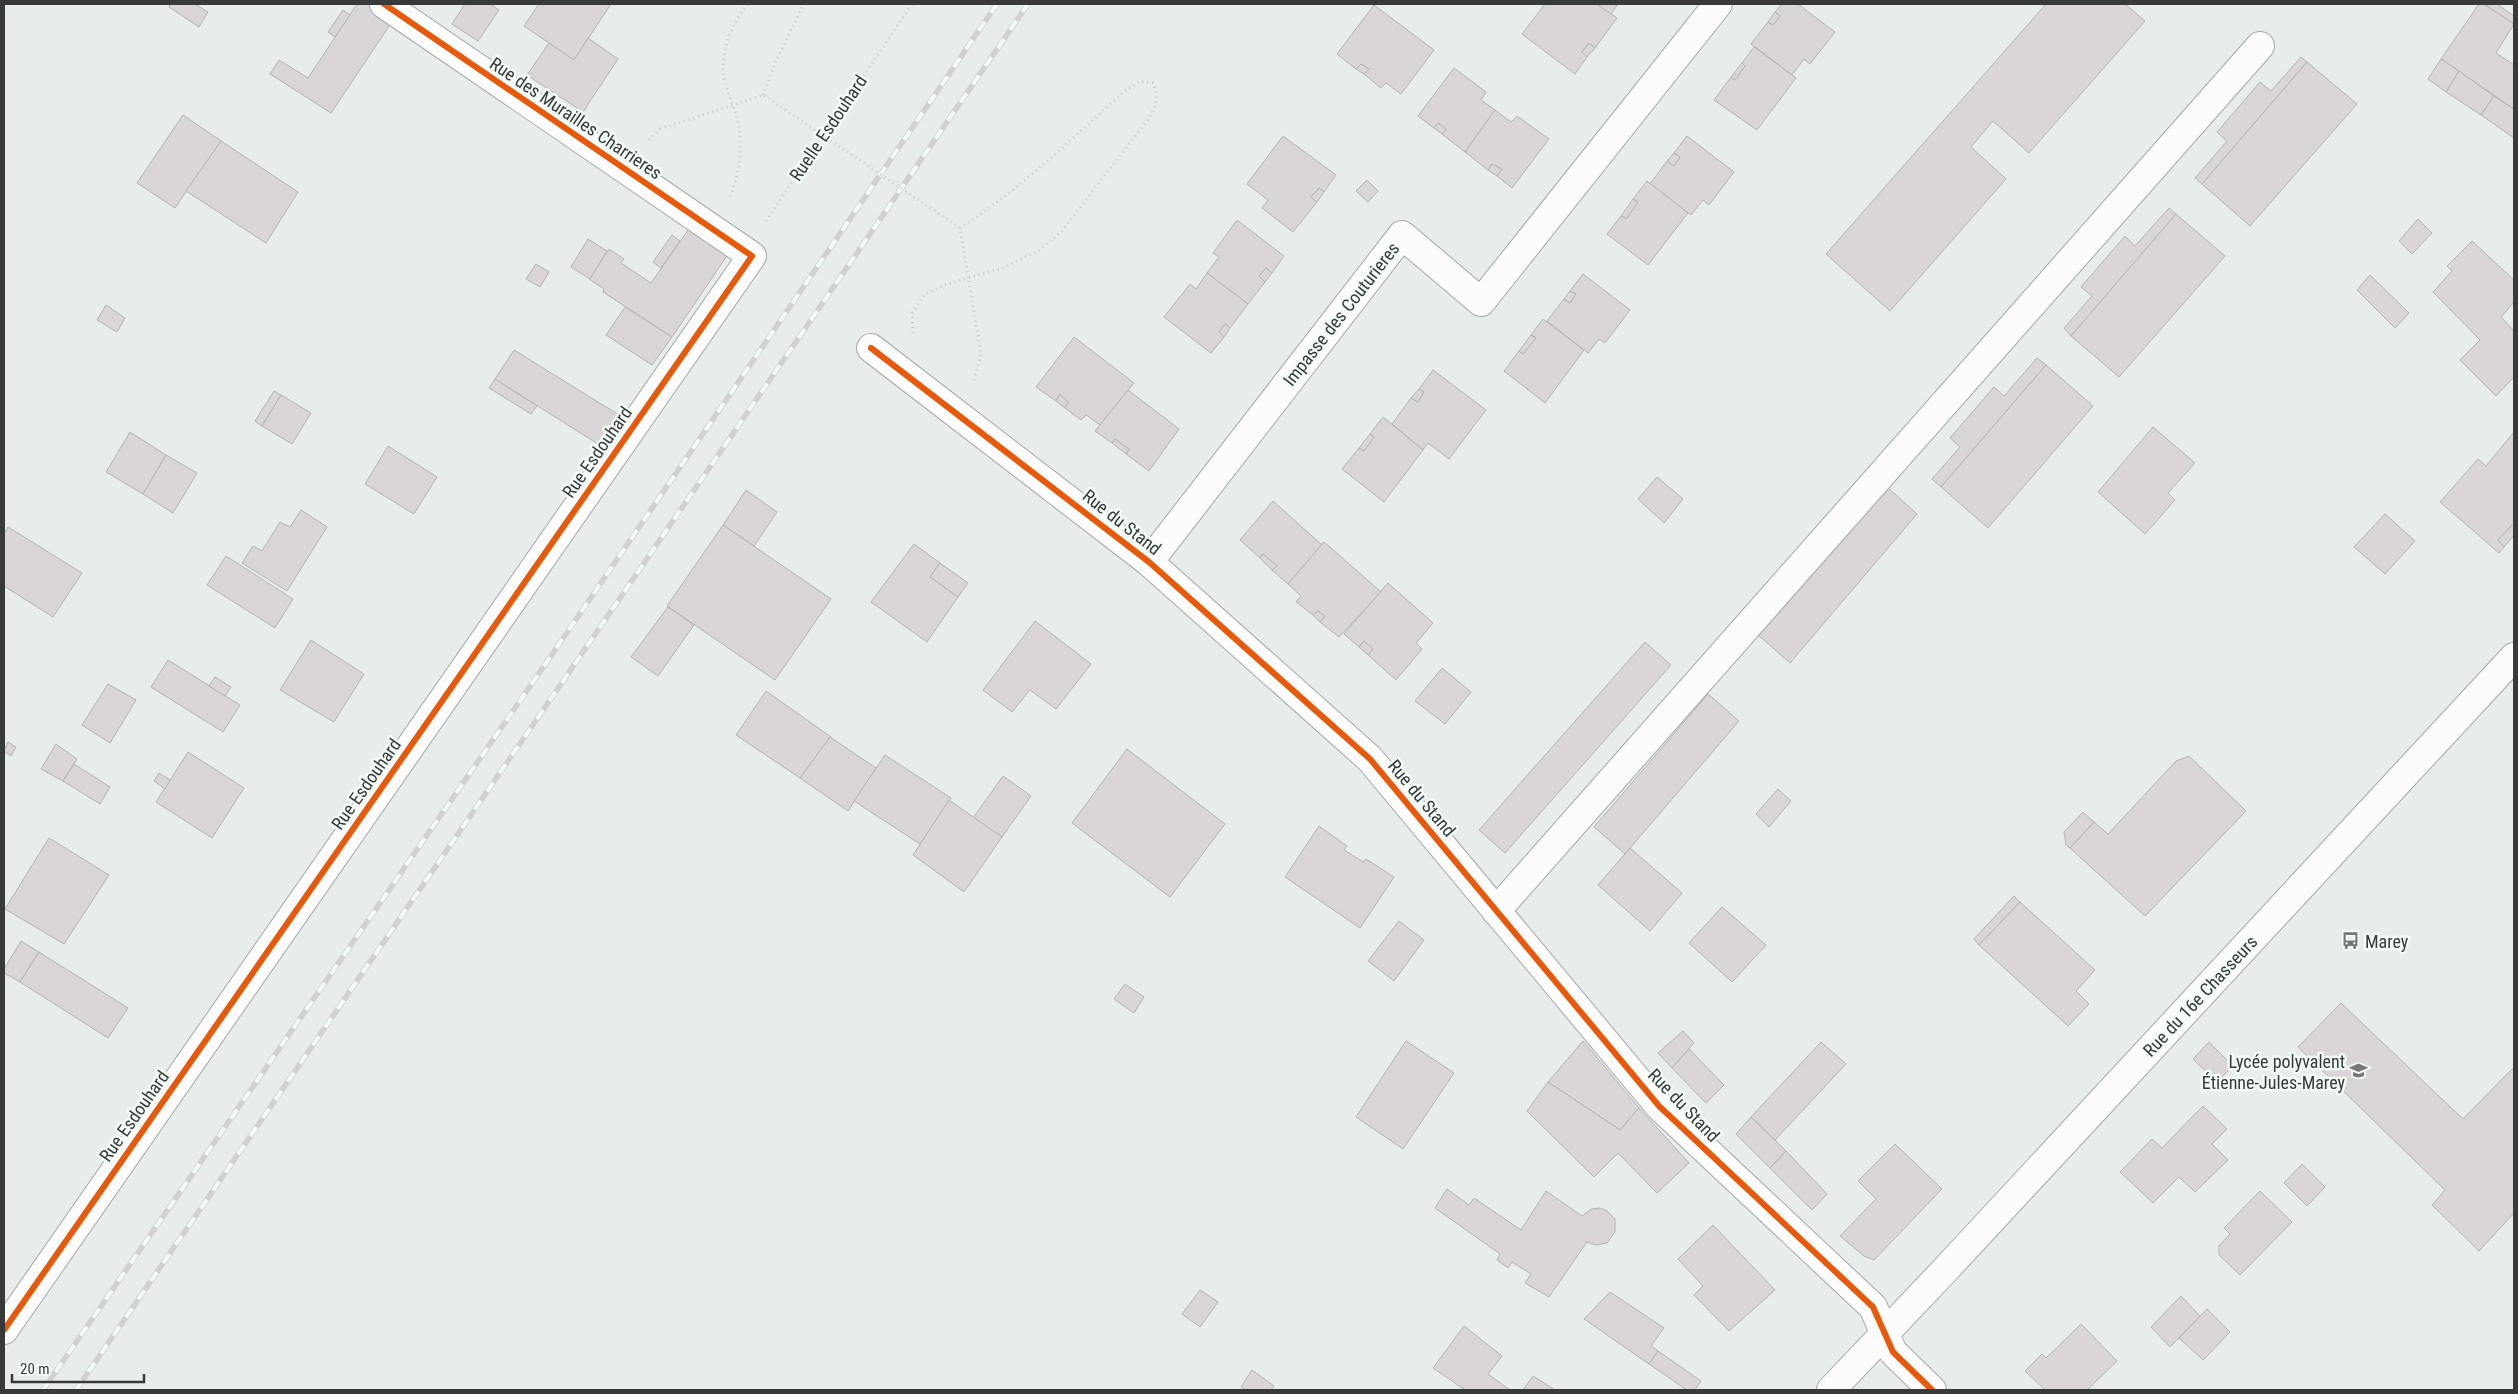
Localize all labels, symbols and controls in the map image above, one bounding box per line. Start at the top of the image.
street label: Rue des Murailles Charrieres [486,53,666,183]
street label: Ruelle Esdouhard [785,71,871,185]
street label: Impasse des Couturieres [1278,238,1404,390]
street label: Rue Esdouhard [558,402,636,502]
street label: Rue du Stand [1079,485,1165,559]
street label: Rue Esdouhard [327,734,405,834]
street label: Rue du Stand [1384,755,1460,841]
street label: Rue du 16e Chasseurs [2139,931,2261,1061]
bus stop icon: Marey [2341,931,2361,951]
place label: Marey [2365,931,2409,952]
place label: Lycée polyvalent Étienne-Jules-Marey [2202,1051,2345,1093]
school or university icon: Lycée polyvalent Étienne-Jules-Marey [2349,1061,2369,1081]
street label: Rue du Stand [1644,1064,1724,1146]
street label: Rue Esdouhard [95,1066,173,1166]
scale bar [12,1352,145,1384]
text: 20 m [20,1360,50,1378]

